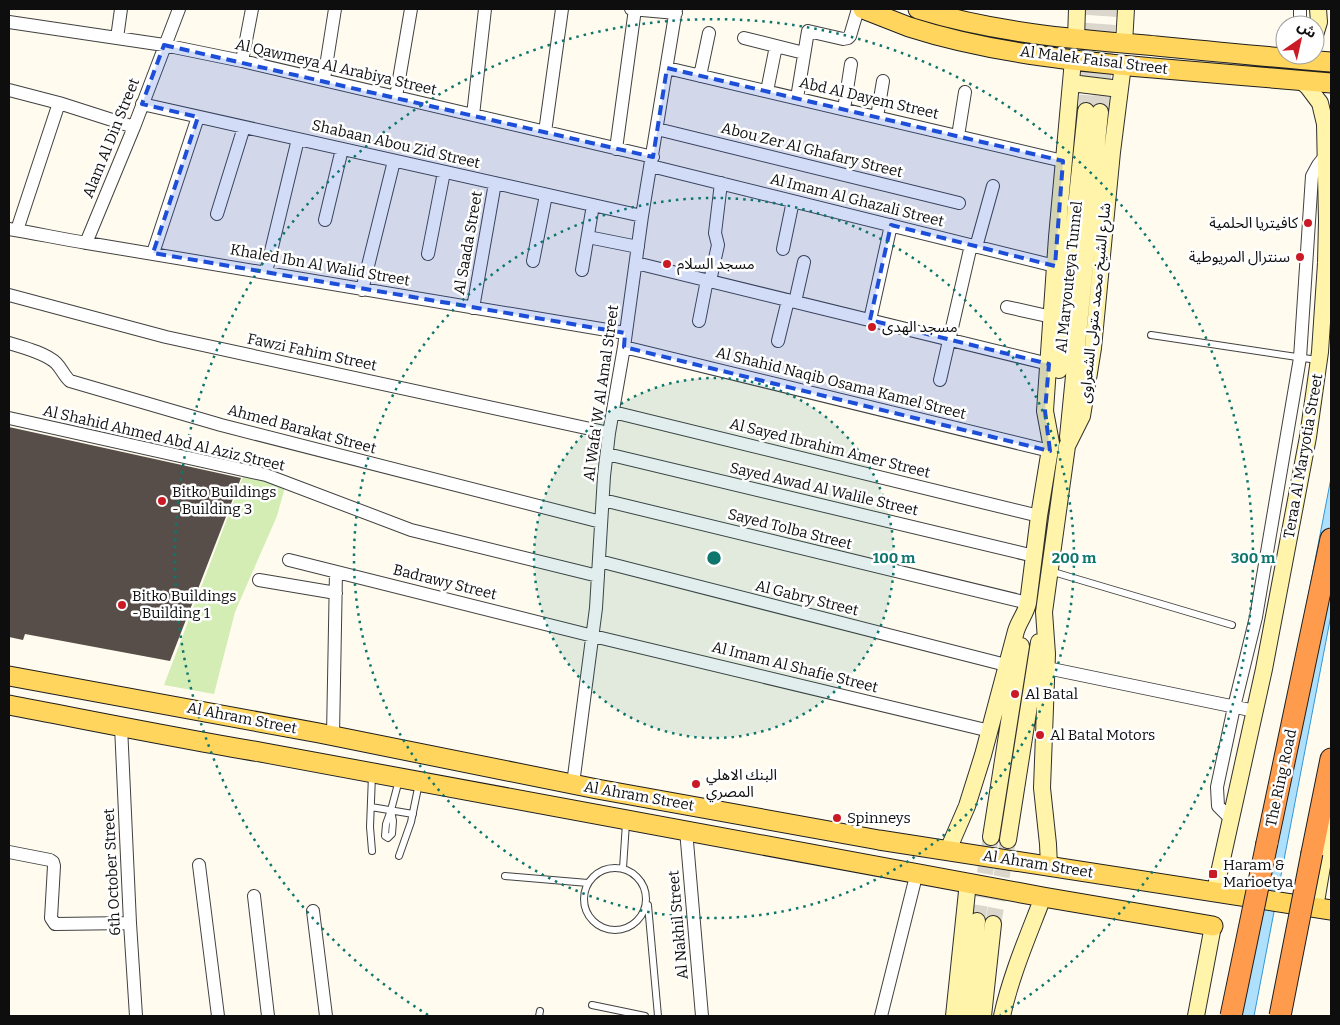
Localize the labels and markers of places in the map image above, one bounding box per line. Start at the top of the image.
place label: كافيتريا الحلمية [1209,214,1299,232]
marker: كافيتريا الحلمية [1302,217,1314,229]
place label: سنترال المريوطية [1189,248,1290,266]
marker: سنترال المريوطية [1294,251,1306,263]
place label: مسجد السلام [677,255,755,275]
marker: مسجد السلام [661,258,673,270]
place label: مسجد الهدى [882,318,958,336]
marker: مسجد الهدى [866,321,878,333]
place label: Bitko Buildings - Building 3 [172,483,277,518]
marker: Bitko Buildings - Building 3 [156,495,168,507]
centre of rings [705,549,723,567]
place label: Bitko Buildings - Building 1 [132,587,237,622]
marker: Bitko Buildings - Building 1 [116,599,128,611]
place label: Al Batal [1025,685,1078,703]
marker: Al Batal [1009,688,1021,700]
place label: Al Batal Motors [1050,726,1155,744]
marker: Al Batal Motors [1034,729,1046,741]
place label: البنك الاهلي المصري [706,766,777,803]
marker: البنك الاهلي المصري [690,778,702,790]
place label: Spinneys [847,809,911,827]
marker: Spinneys [831,812,843,824]
place label: Haram & Marioetya [1223,856,1293,891]
marker: Haram & Marioetya [1207,868,1219,880]

